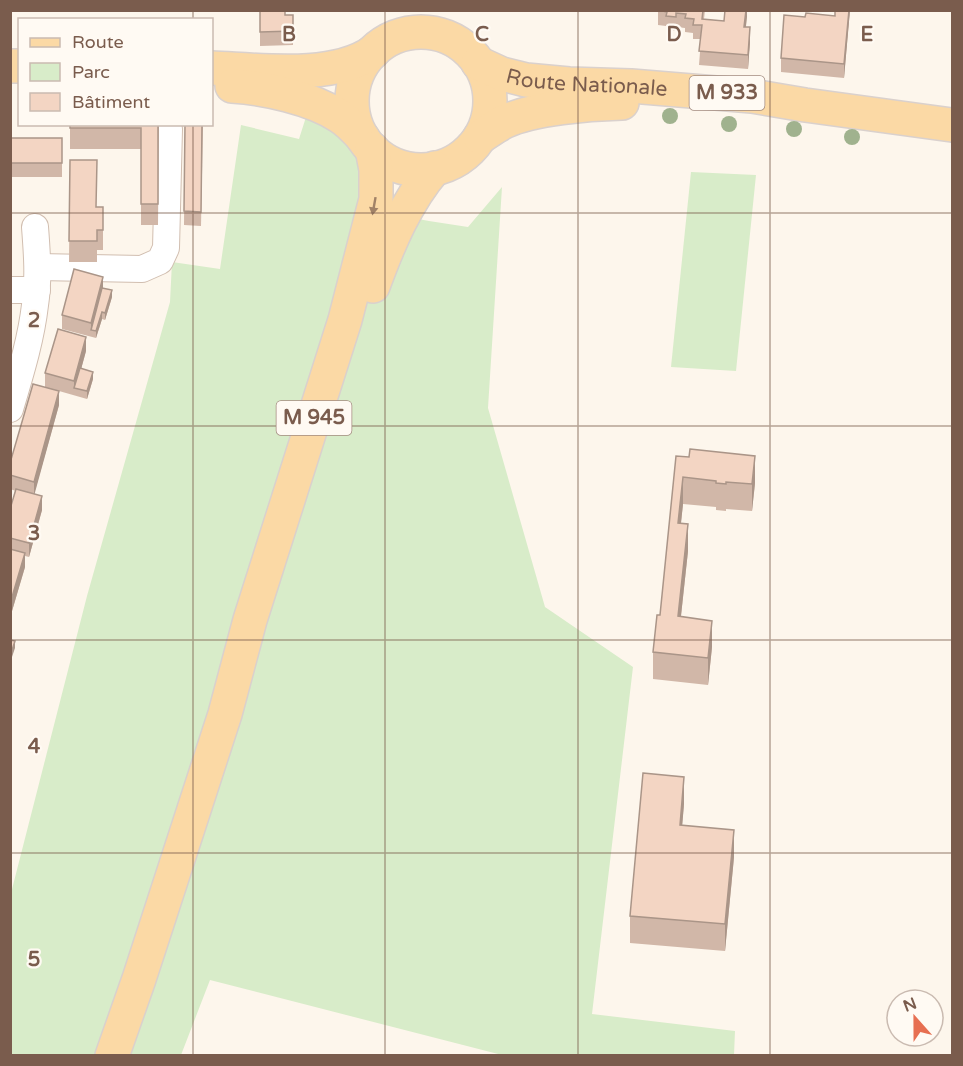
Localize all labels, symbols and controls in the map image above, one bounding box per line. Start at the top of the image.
legend [18,18,213,126]
text: B [282,23,296,47]
text: C [475,23,489,47]
text: D [666,23,682,47]
text: E [861,23,874,47]
text: Route [72,31,124,53]
text: Parc [72,61,110,83]
street label: Route Nationale [503,63,669,101]
road number: M 933 [690,76,764,110]
text: Bâtiment [72,91,150,113]
one-way arrow [370,197,379,216]
text: 2 [28,309,40,333]
road number: M 945 [276,401,352,435]
text: 3 [28,522,40,546]
text: 4 [28,735,41,759]
text: 5 [28,948,40,972]
north arrow [885,988,945,1048]
text: N [900,993,920,1017]

